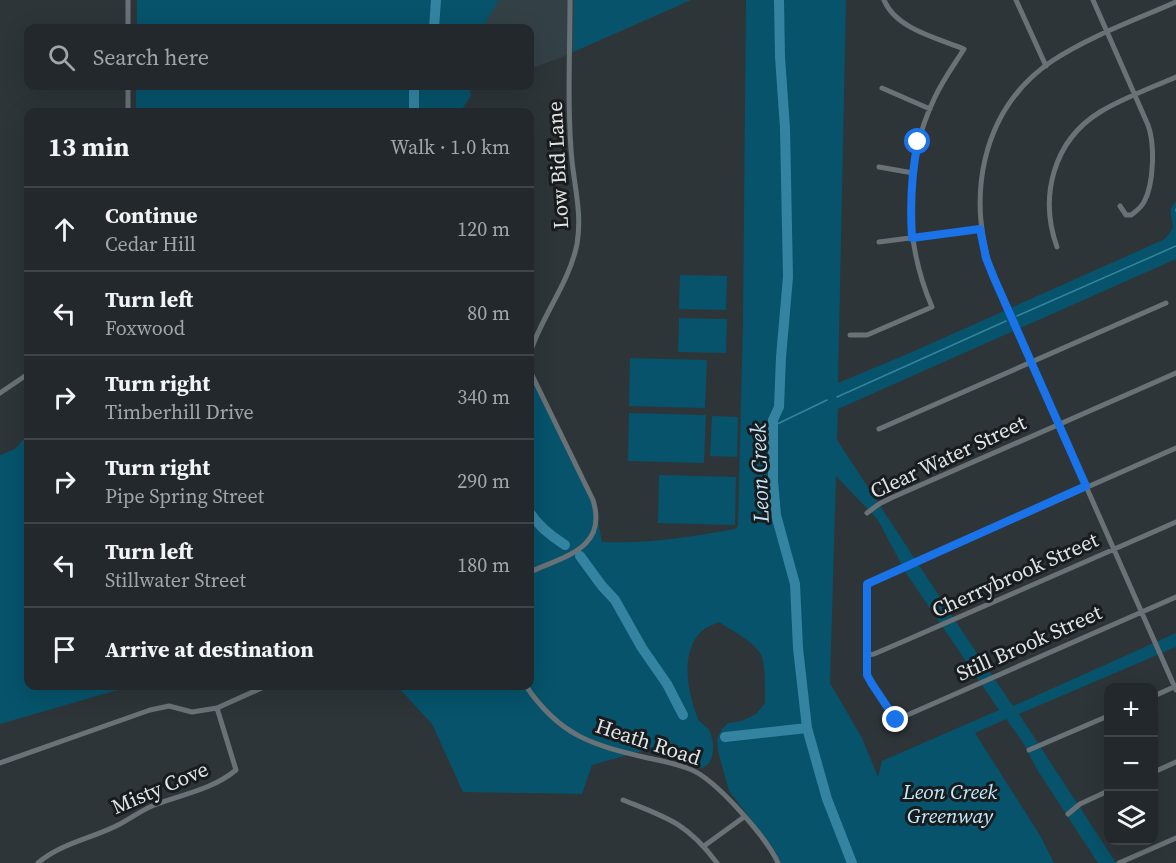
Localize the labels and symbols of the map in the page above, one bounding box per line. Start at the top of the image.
street label: Low Bid Lane [540,100,575,230]
route start [904,128,930,154]
street label: Clear Water Street [865,408,1031,505]
water label: Leon Creek [742,422,776,524]
street label: Cherrybrook Street [927,525,1103,624]
street label: Still Brook Street [951,597,1106,688]
route end [882,706,908,732]
street label: Heath Road [592,711,705,772]
street label: Misty Cove [107,754,213,821]
park label: Leon Creek Greenway [902,777,997,830]

